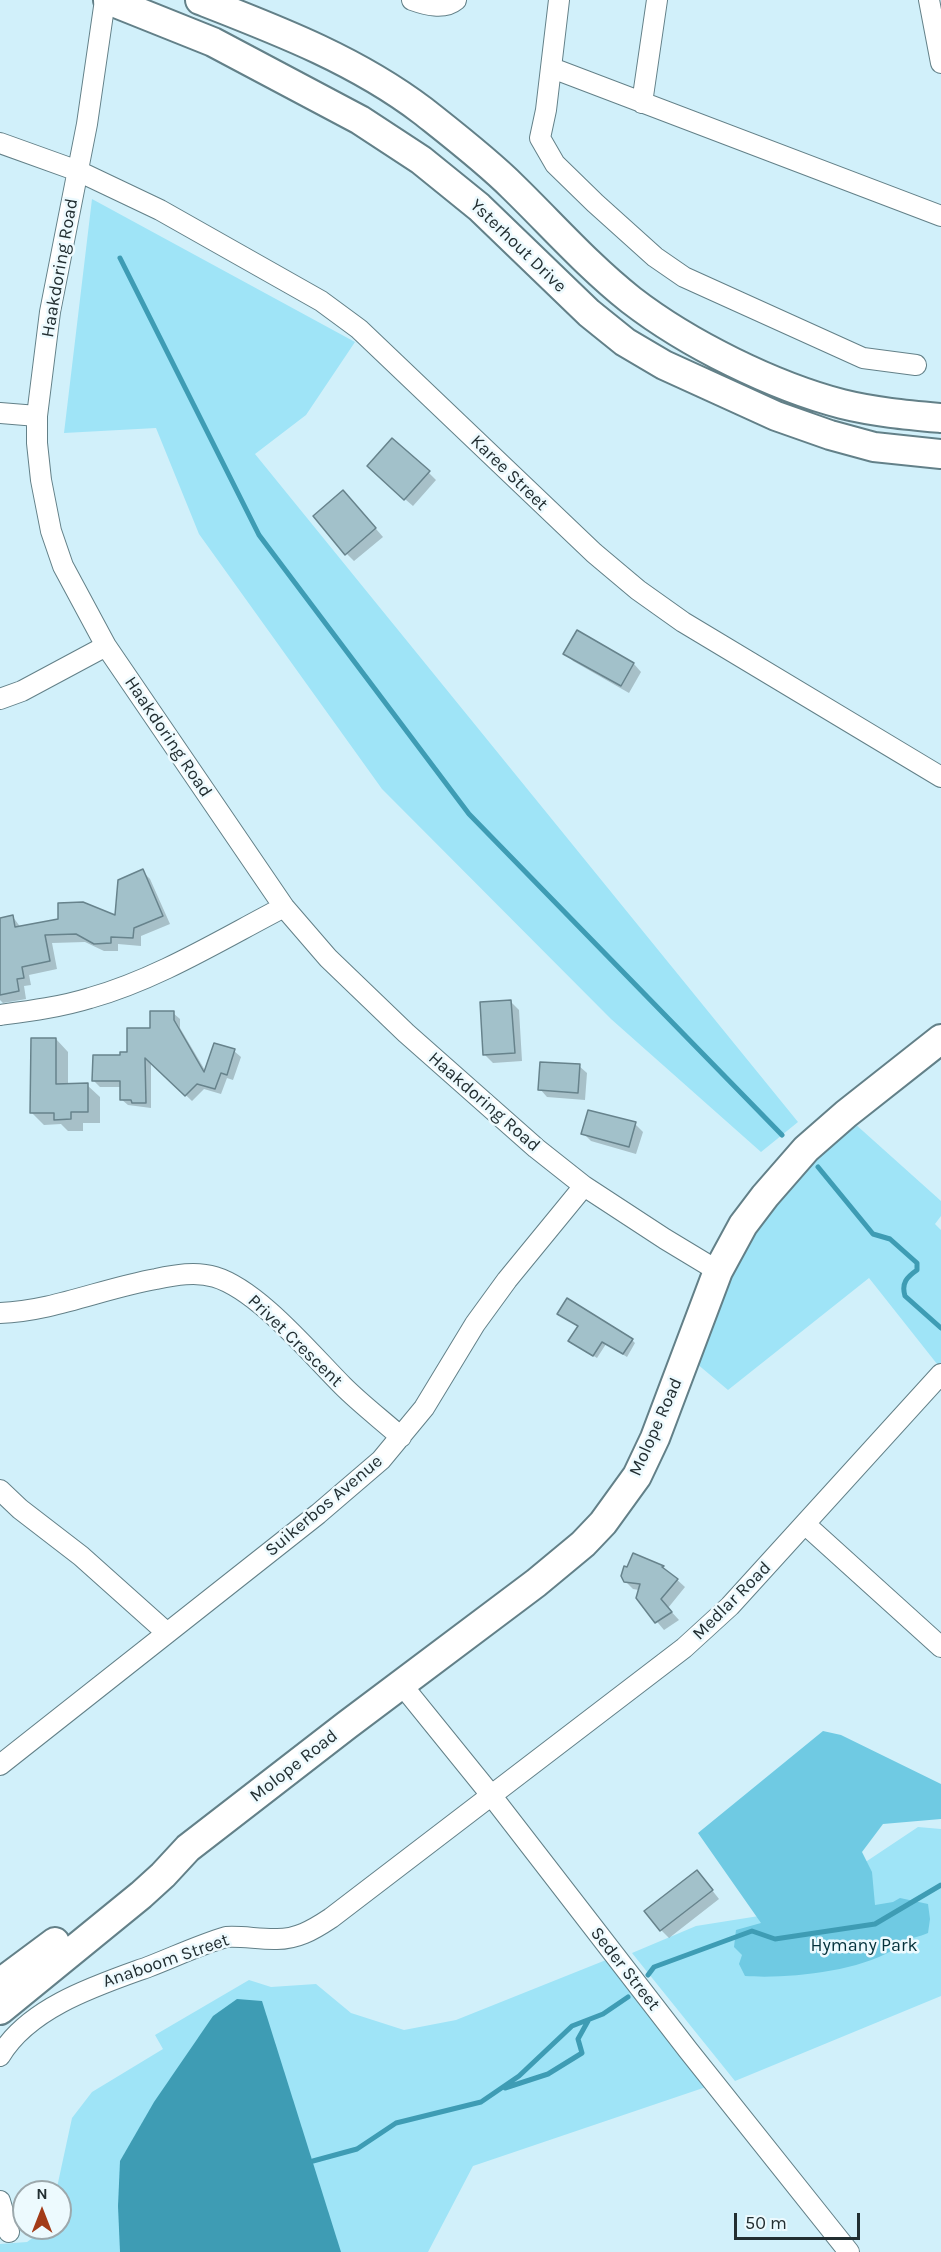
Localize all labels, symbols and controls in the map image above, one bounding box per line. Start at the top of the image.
street label: Ysterhout Drive [465,195,571,297]
street label: Haakdoring Road [37,197,83,339]
street label: Karee Street [466,431,552,515]
street label: Haakdoring Road [120,672,216,802]
street label: Haakdoring Road [424,1048,544,1156]
street label: Privet Crescent [243,1290,347,1392]
street label: Molope Road [625,1374,687,1480]
street label: Suikerbos Avenue [261,1451,387,1561]
street label: Medlar Road [688,1557,776,1645]
street label: Molope Road [246,1725,342,1807]
street label: Seder Street [586,1923,664,2015]
street label: Anaboom Street [100,1929,232,1993]
park label: Hymany Park [810,1935,918,1957]
north arrow [12,2180,72,2240]
text: N [36,2184,48,2203]
scale bar [737,2201,863,2239]
text: 50 m [745,2212,787,2234]

